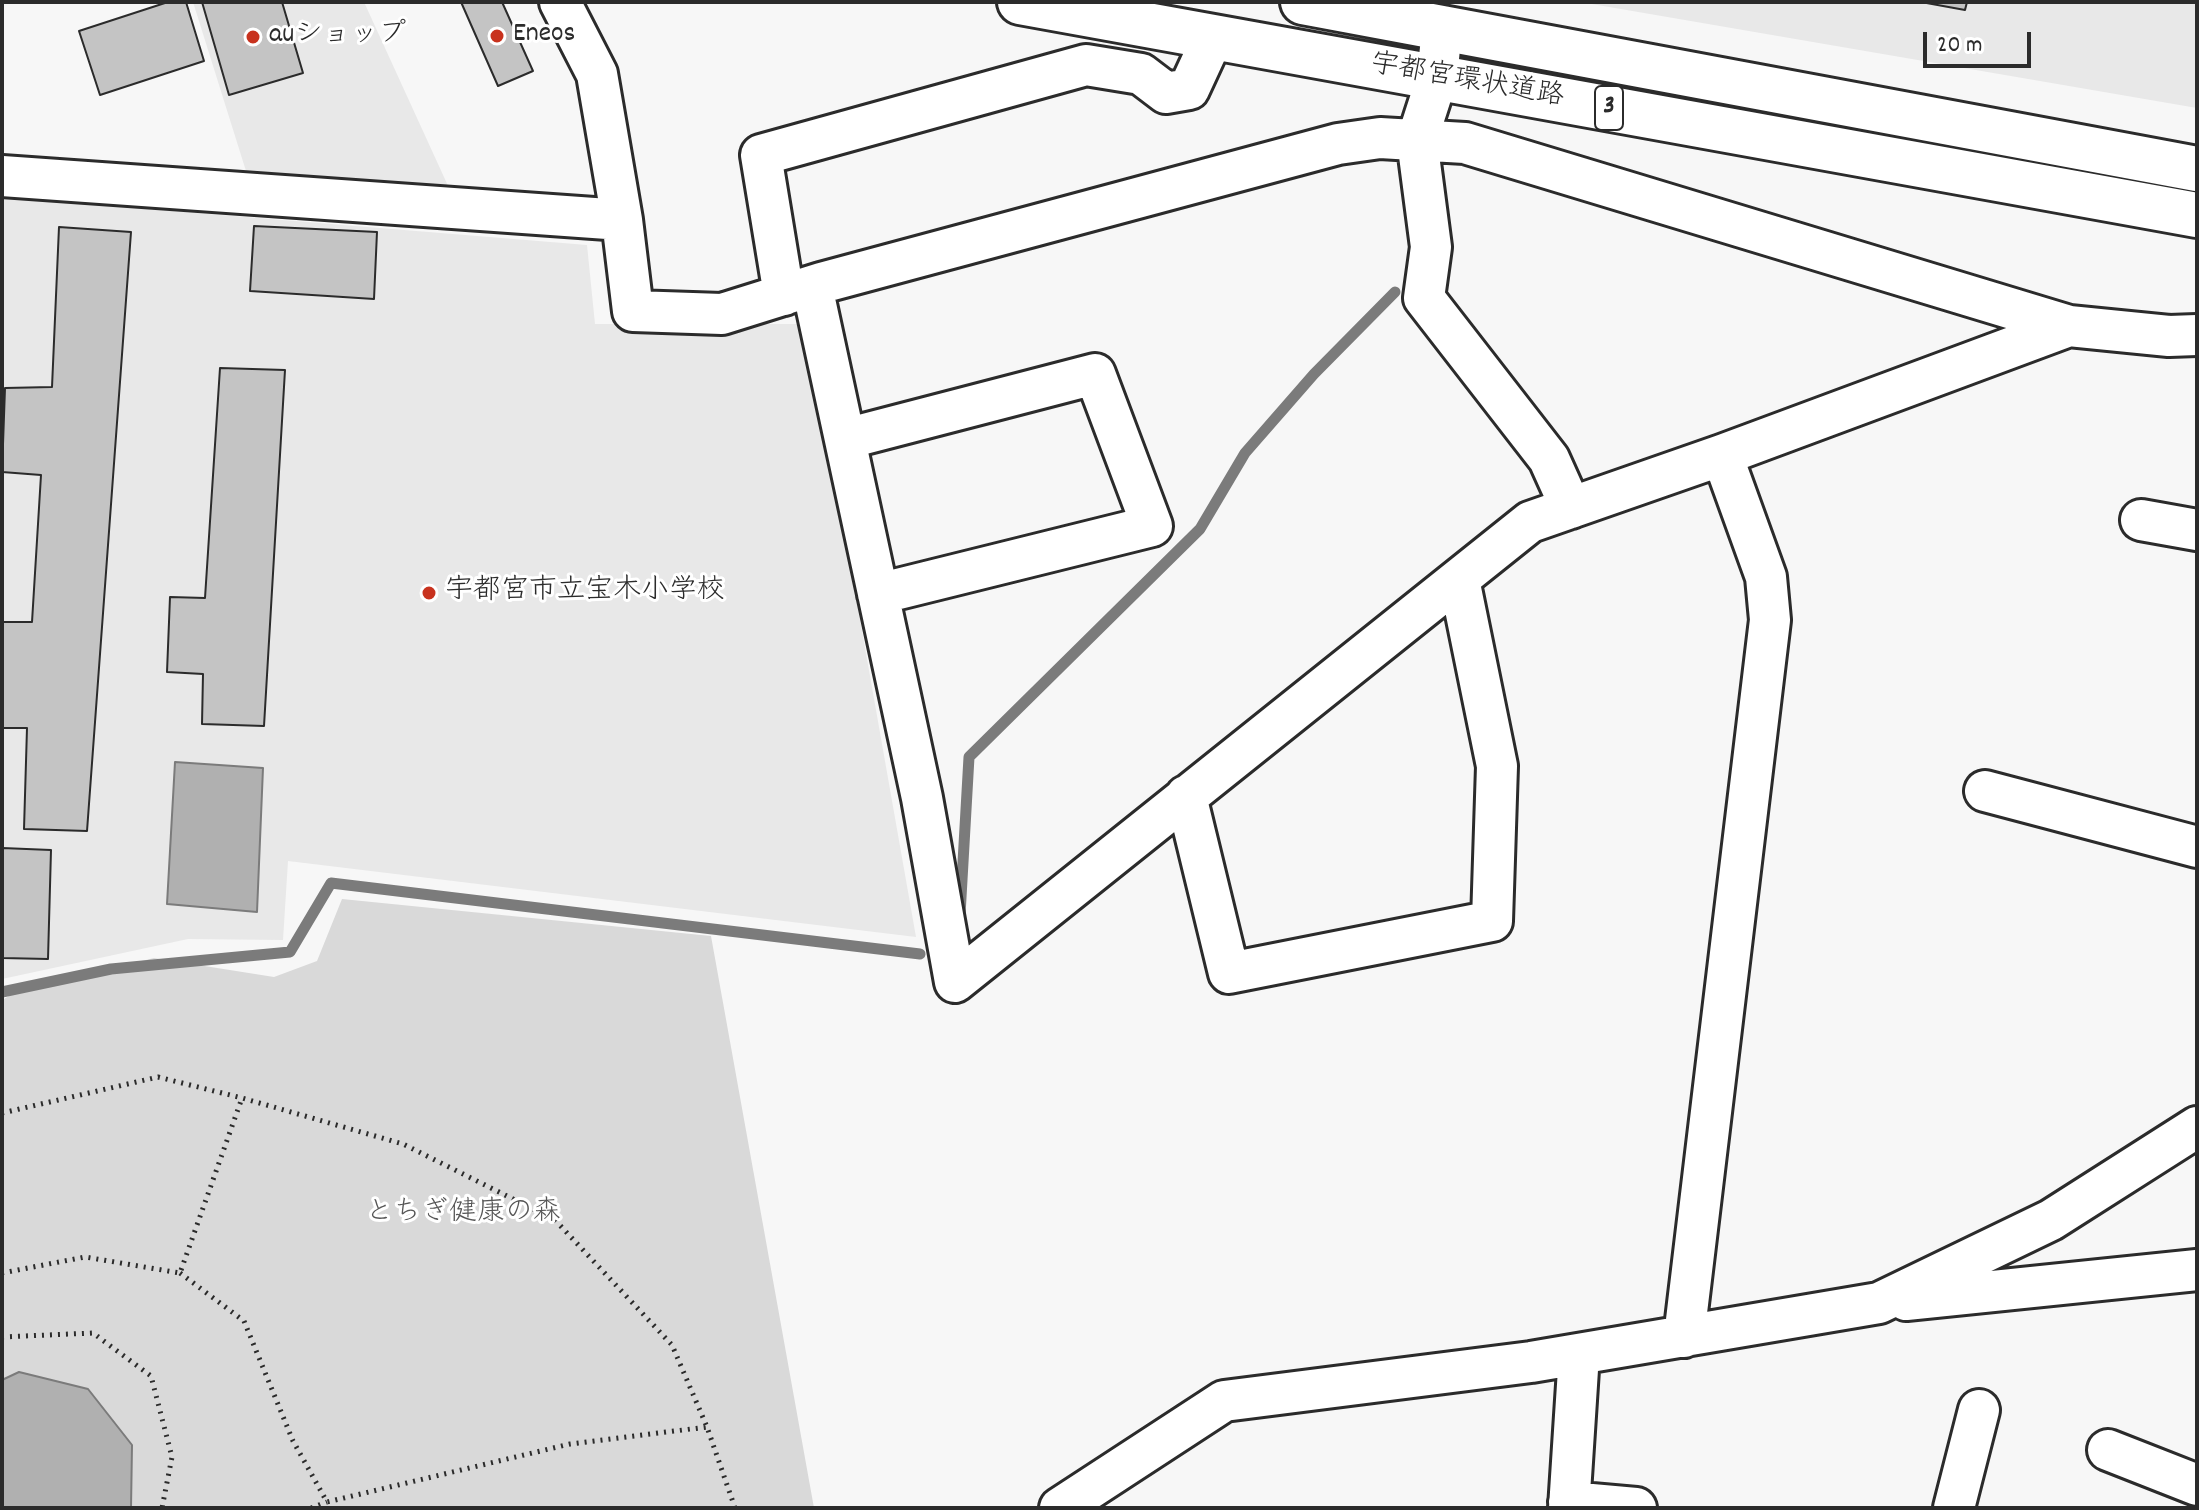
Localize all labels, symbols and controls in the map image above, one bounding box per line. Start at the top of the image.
scale bar [1927,16,2035,66]
place label: Eneos [513,19,575,53]
place label: auショップ [269,20,406,54]
marker: Eneos [488,27,506,45]
marker: auショップ [244,28,262,46]
text: 20 m [1937,29,1983,63]
street label: 宇都宮環状道路 [1368,49,1566,117]
road number: 3 [1595,86,1623,130]
place label: 宇都宮市立宝木小学校 [445,576,725,610]
marker: 宇都宮市立宝木小学校 [420,584,438,602]
park label: とちぎ健康の森 [365,1198,561,1232]

